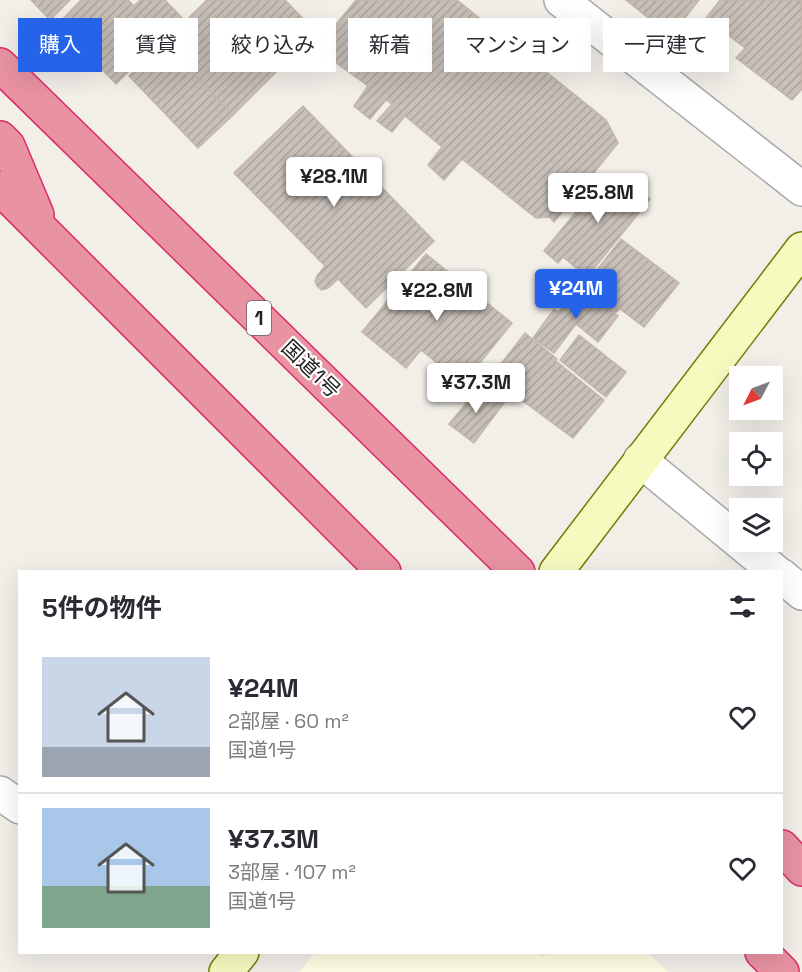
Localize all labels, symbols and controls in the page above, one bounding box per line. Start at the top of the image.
chip: 購入 [18,18,102,72]
chip: 賃貸 [114,18,198,72]
chip: 絞り込み [210,18,336,72]
chip: 新着 [348,18,432,72]
chip: マンション [444,18,591,72]
chip: 一戸建て [603,18,729,72]
pin: ¥28.1M [285,157,383,208]
text: ¥28.1M [300,163,368,189]
pin: ¥25.8M [549,173,647,224]
text: ¥25.8M [562,179,634,205]
pin: ¥24M [540,269,612,320]
pin: ¥22.8M [388,271,486,322]
text: ¥24M [549,275,603,301]
text: ¥22.8M [401,277,473,303]
road number: 1 [247,301,271,335]
street label: 国道1号 [276,334,347,403]
pin: ¥37.3M [427,363,525,414]
north arrow [729,366,783,420]
map controls [729,366,783,552]
text: ¥37.3M [441,369,511,395]
button: locate [729,432,783,486]
button: layers [729,498,783,552]
icon: filters [726,590,759,623]
text: 5件の物件 [42,591,162,625]
text: ¥24M [228,671,299,705]
icon: home [90,681,162,753]
icon: heart [726,701,759,734]
text: 2部屋 · 60 m² [228,708,349,734]
text: 国道1号 [228,737,296,763]
text: ¥37.3M [228,822,319,856]
icon: home [90,832,162,904]
icon: heart [726,852,759,885]
text: 3部屋 · 107 m² [228,859,356,885]
text: 国道1号 [228,888,296,914]

